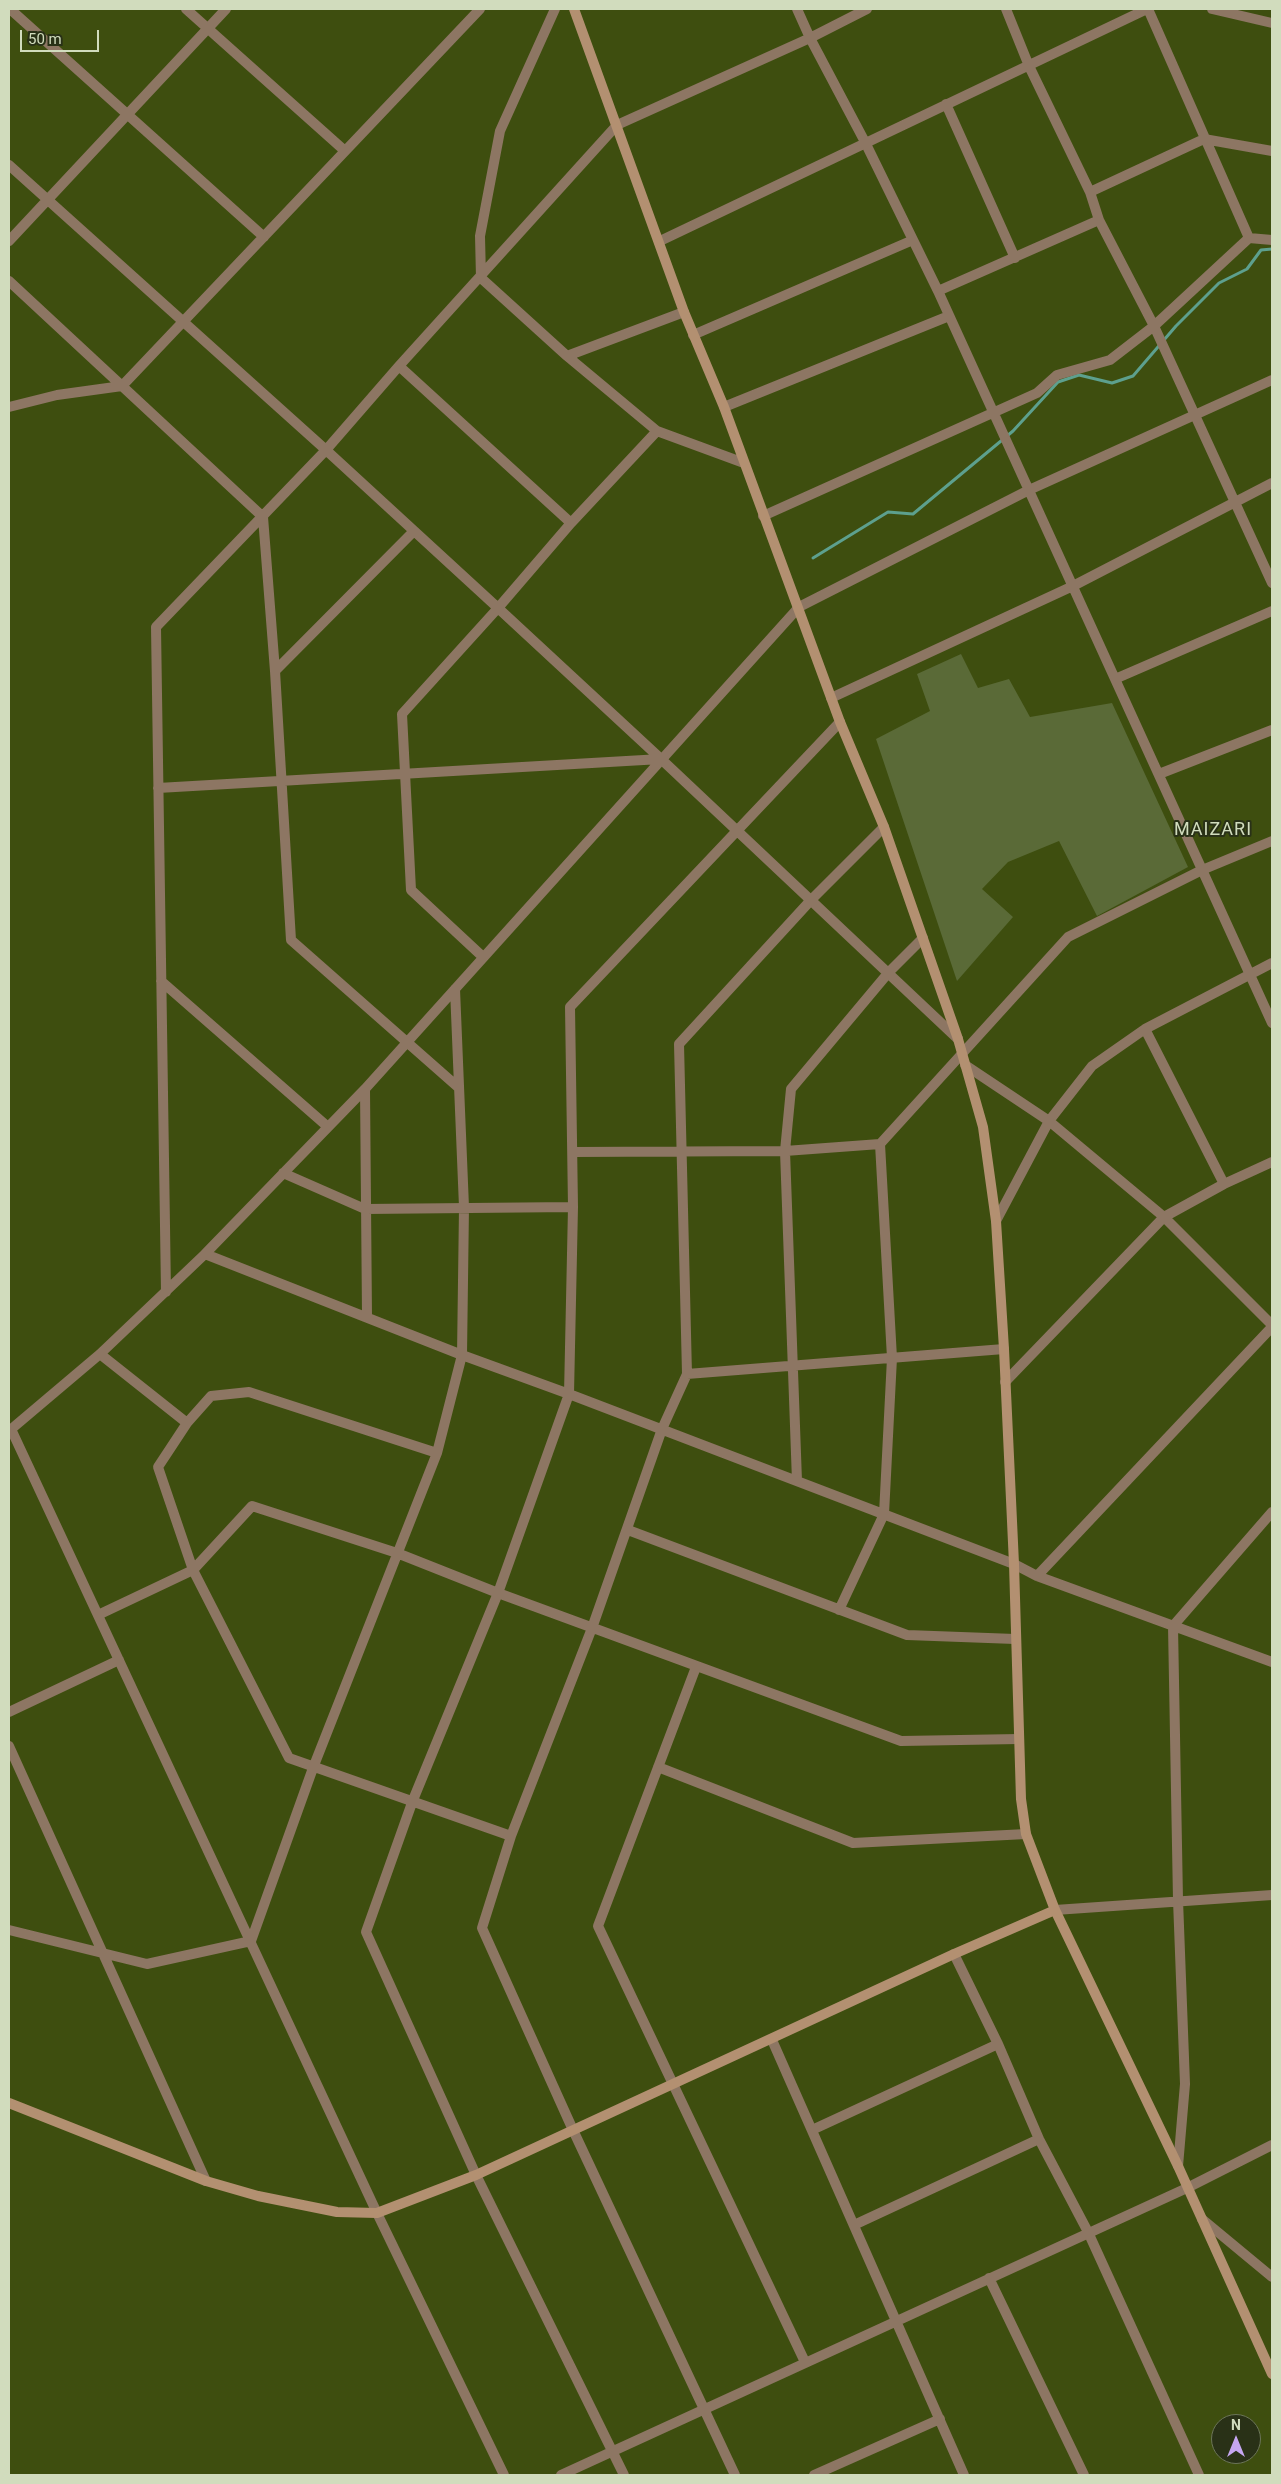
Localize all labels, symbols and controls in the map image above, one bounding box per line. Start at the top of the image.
scale bar [22,20,101,52]
text: 50 m [28,30,62,48]
district label: MAIZARI [1173,819,1253,841]
north arrow [1211,2414,1261,2464]
text: N [1231,2417,1241,2433]

